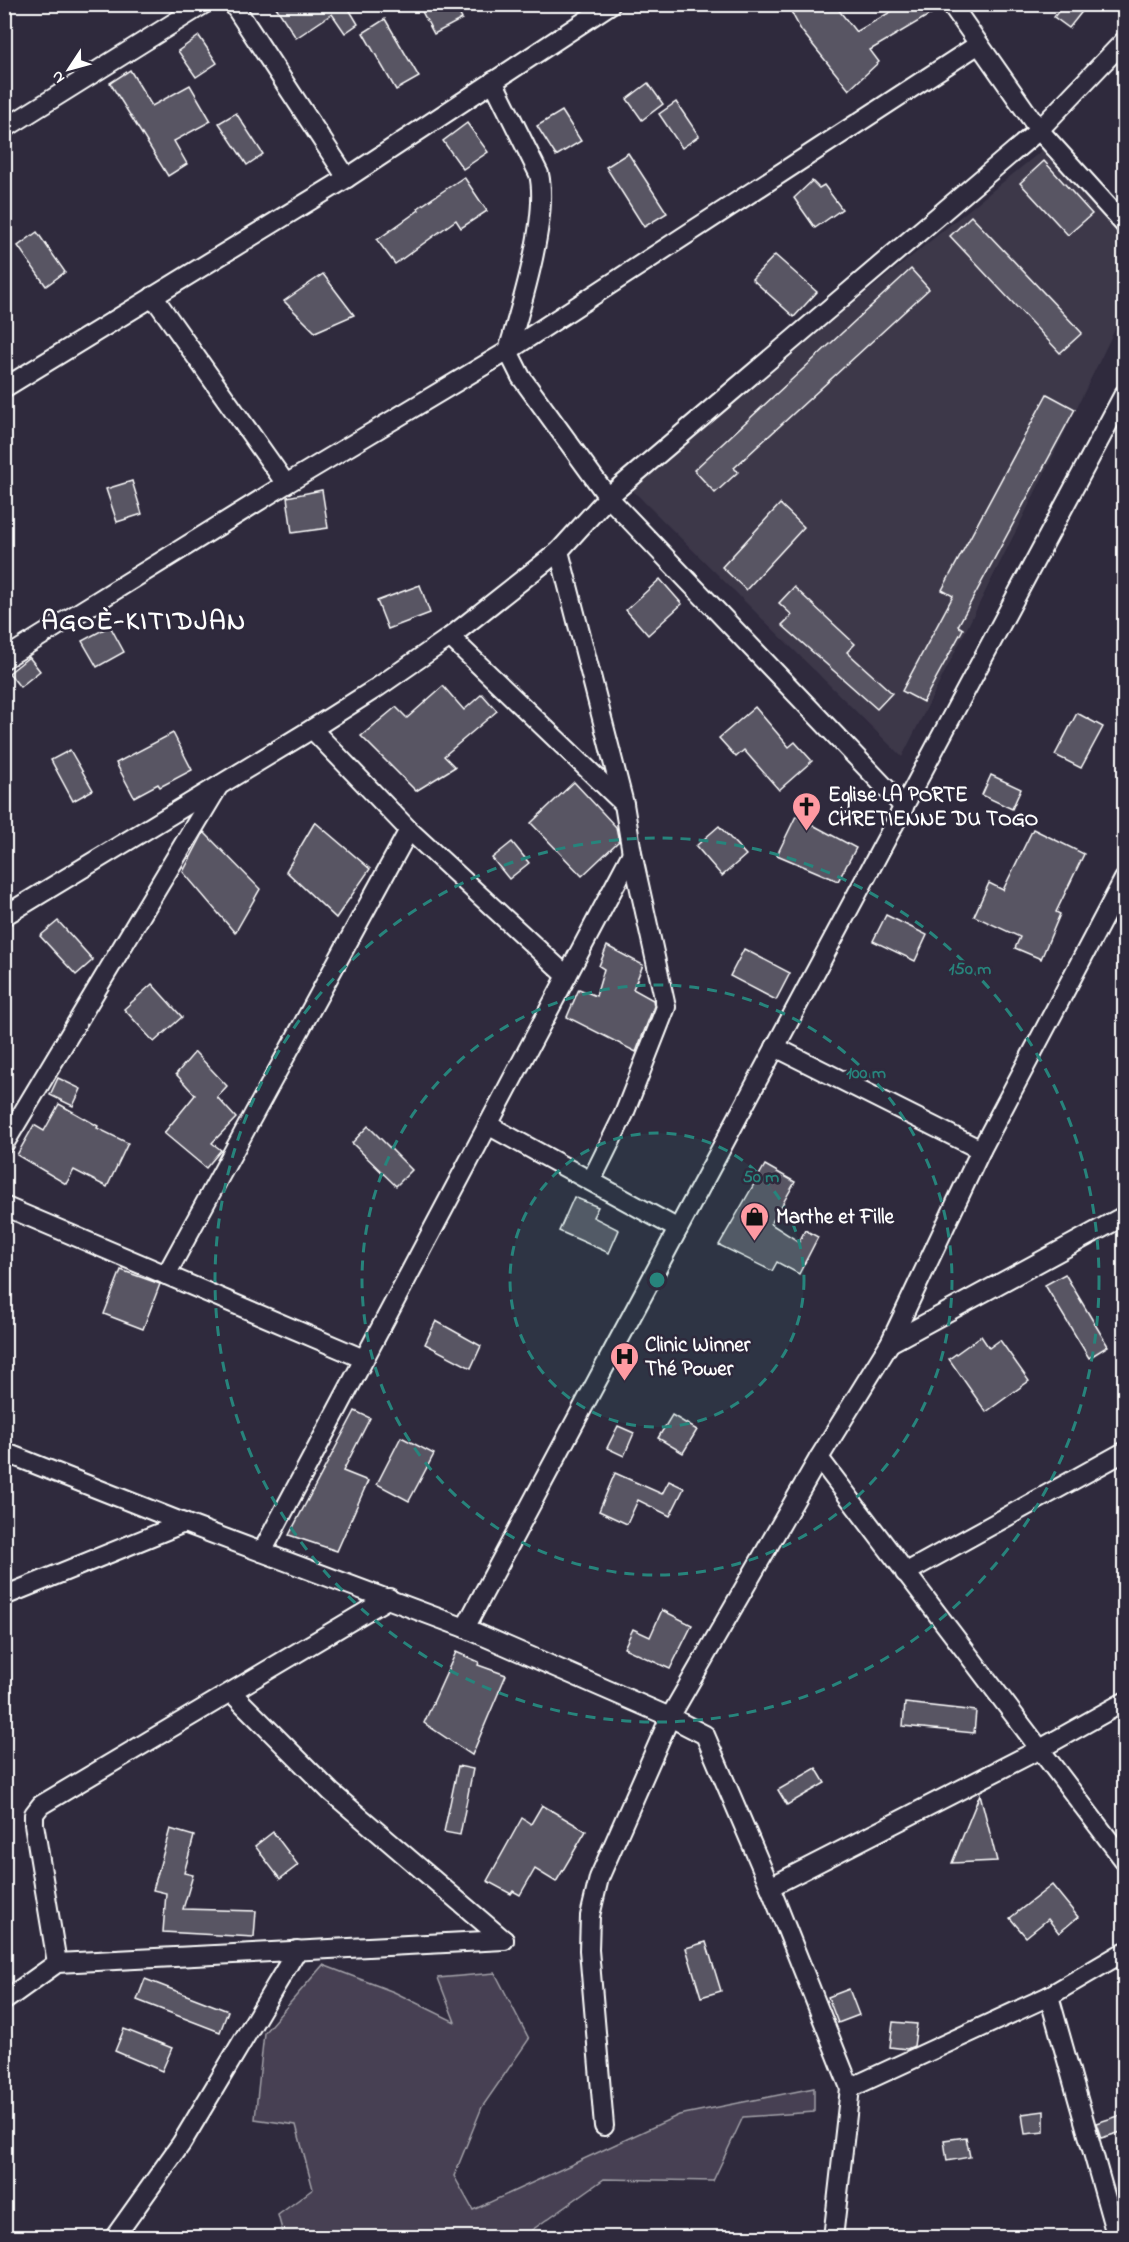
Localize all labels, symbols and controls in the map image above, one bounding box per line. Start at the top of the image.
north arrow [39,39,99,99]
text: N [45,65,71,88]
district label: AGOÈ-KITIDJAN [41,603,247,642]
place label: Eglise LA PORTE CHRETIENNE DU TOGO [828,781,1038,835]
church icon: Eglise LA PORTE CHRETIENNE DU TOGO [791,790,823,832]
text: 150 m [949,957,991,983]
text: 100 m [846,1061,886,1087]
text: 50 m [743,1165,779,1191]
shop icon: Marthe et Fille [739,1200,771,1242]
place label: Marthe et Fille [776,1203,894,1233]
centre of rings [647,1270,667,1290]
place label: Clinic Winner Thé Power [645,1331,751,1385]
hospital icon: Clinic Winner Thé Power [608,1340,640,1382]

